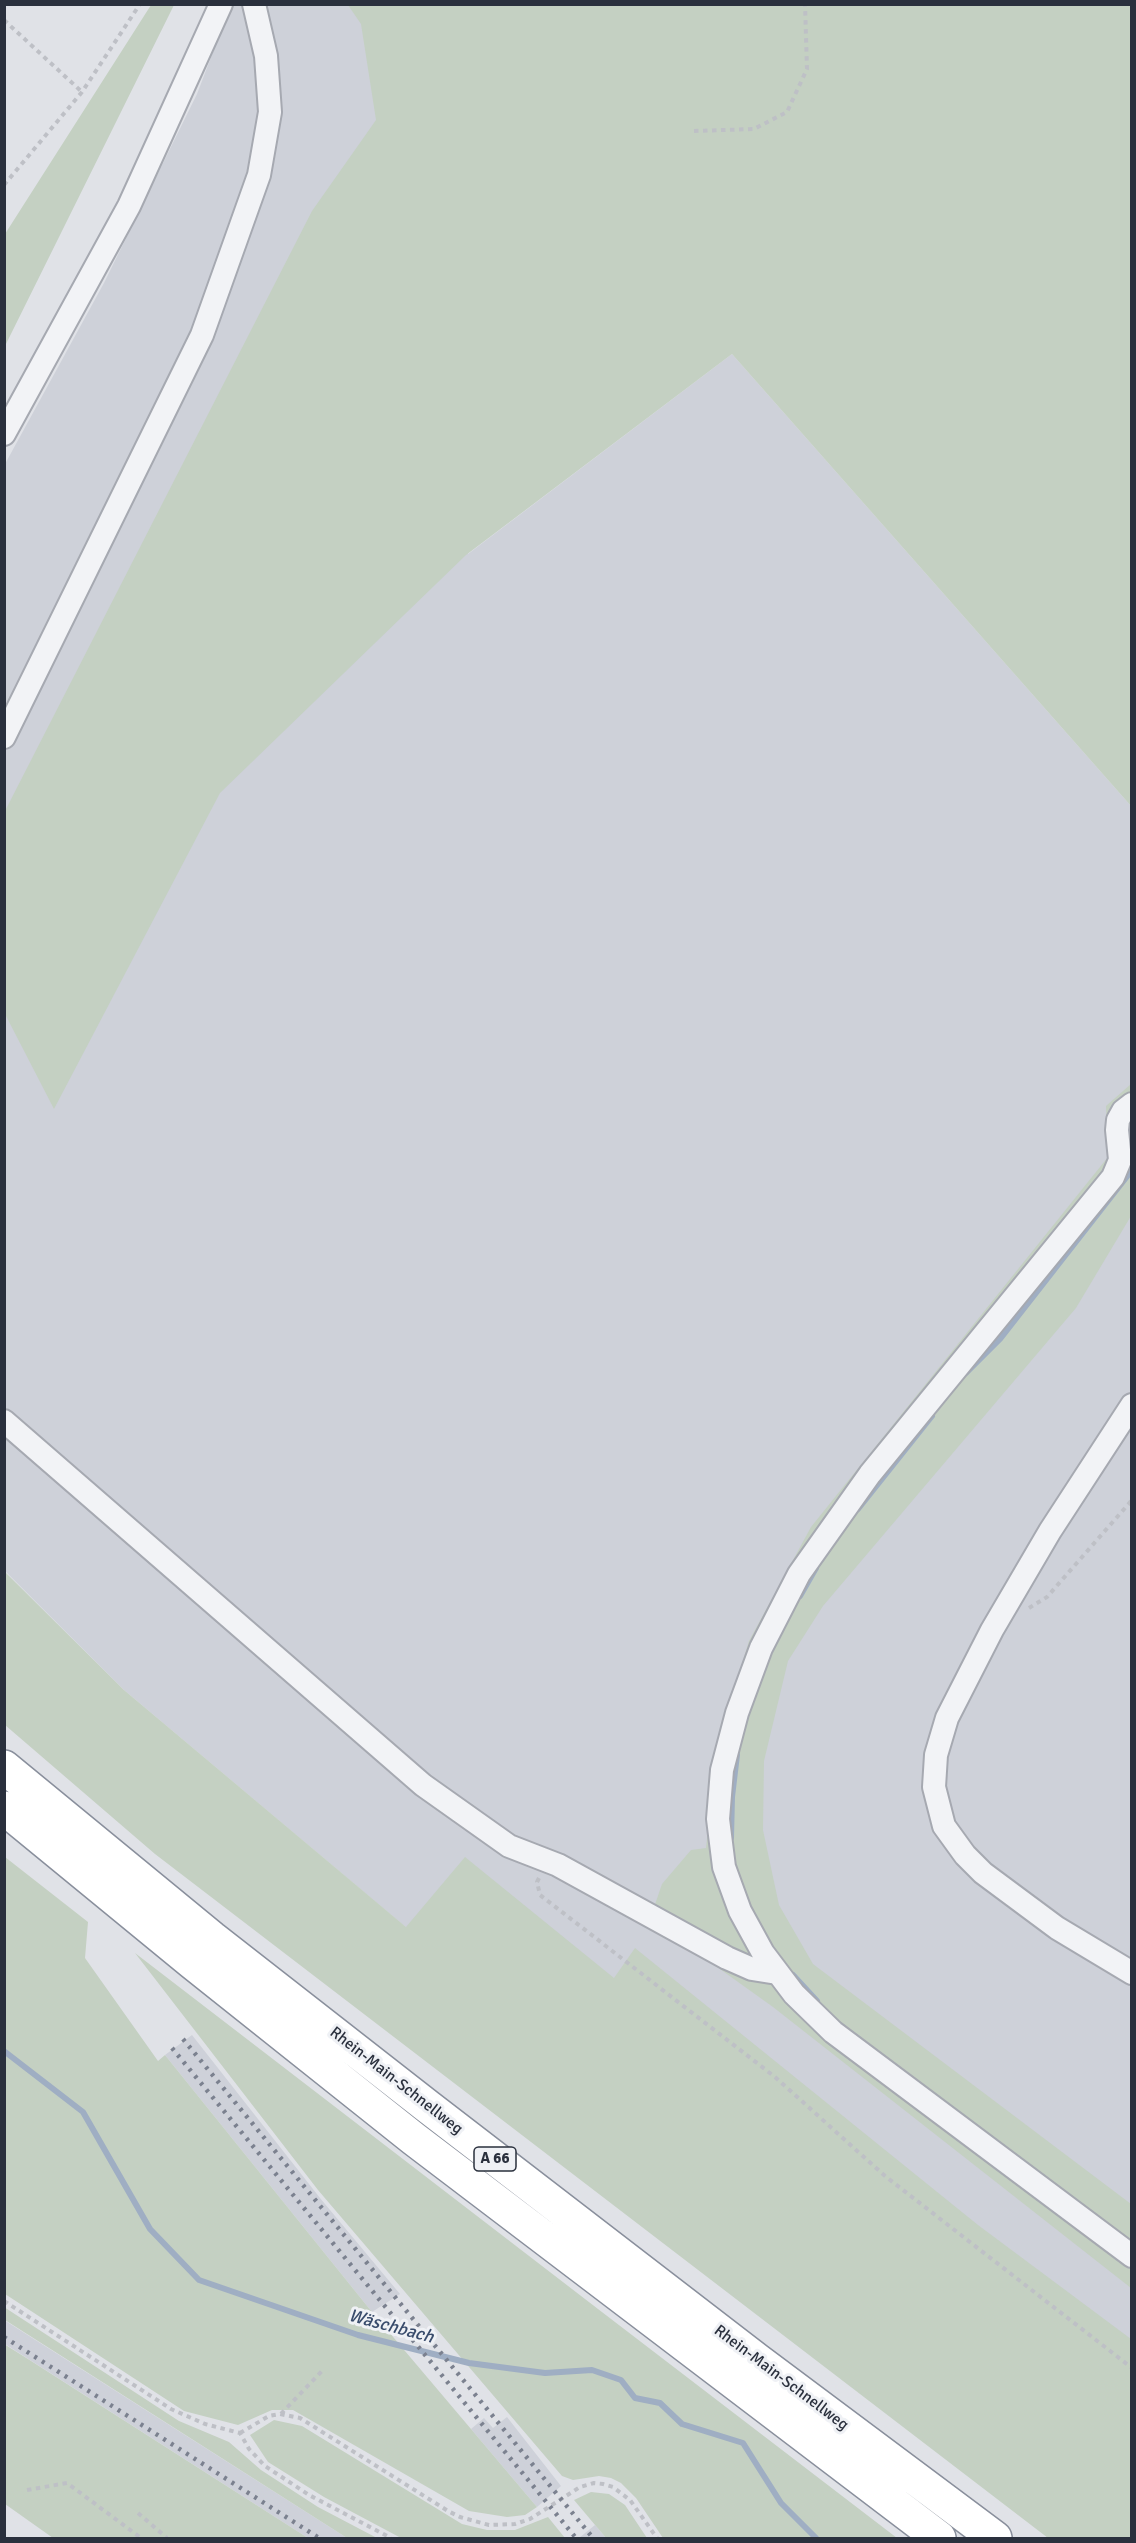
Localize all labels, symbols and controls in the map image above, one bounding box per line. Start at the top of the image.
street label: Rhein-Main-Schnellweg [326,2023,466,2139]
road number: A 66 [474,2147,516,2171]
water label: Wäschbach [346,2305,436,2349]
street label: Rhein-Main-Schnellweg [710,2321,852,2435]

